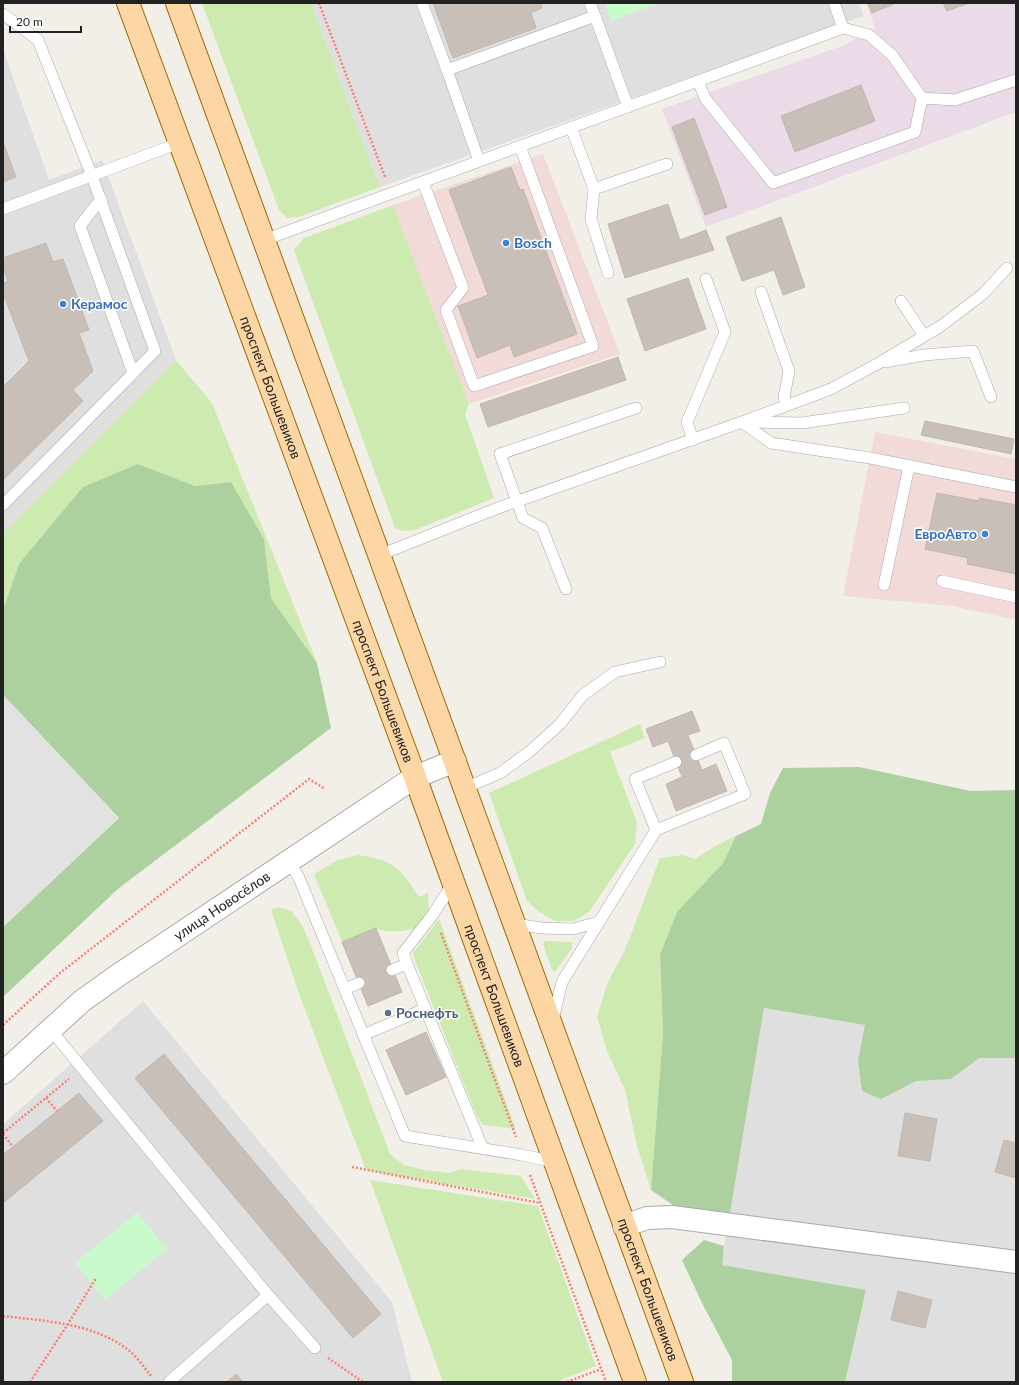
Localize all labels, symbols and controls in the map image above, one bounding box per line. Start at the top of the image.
scale bar [10,8,81,34]
text: 20 m [16,14,43,29]
place label: Bosch [514,234,552,251]
marker: Bosch [501,238,511,248]
place label: Керамос [71,295,128,312]
marker: Керамос [58,299,68,309]
street label: проспект Большевиков [237,314,305,461]
place label: ЕвроАвто [914,525,977,542]
marker: ЕвроАвто [980,529,990,539]
street label: проспект Большевиков [349,617,418,765]
street label: улица Новосёлов [170,867,273,944]
street label: проспект Большевиков [461,922,529,1069]
place label: Роснефть [396,1004,459,1021]
marker: Роснефть [383,1008,393,1018]
street label: проспект Большевиков [615,1216,682,1363]

